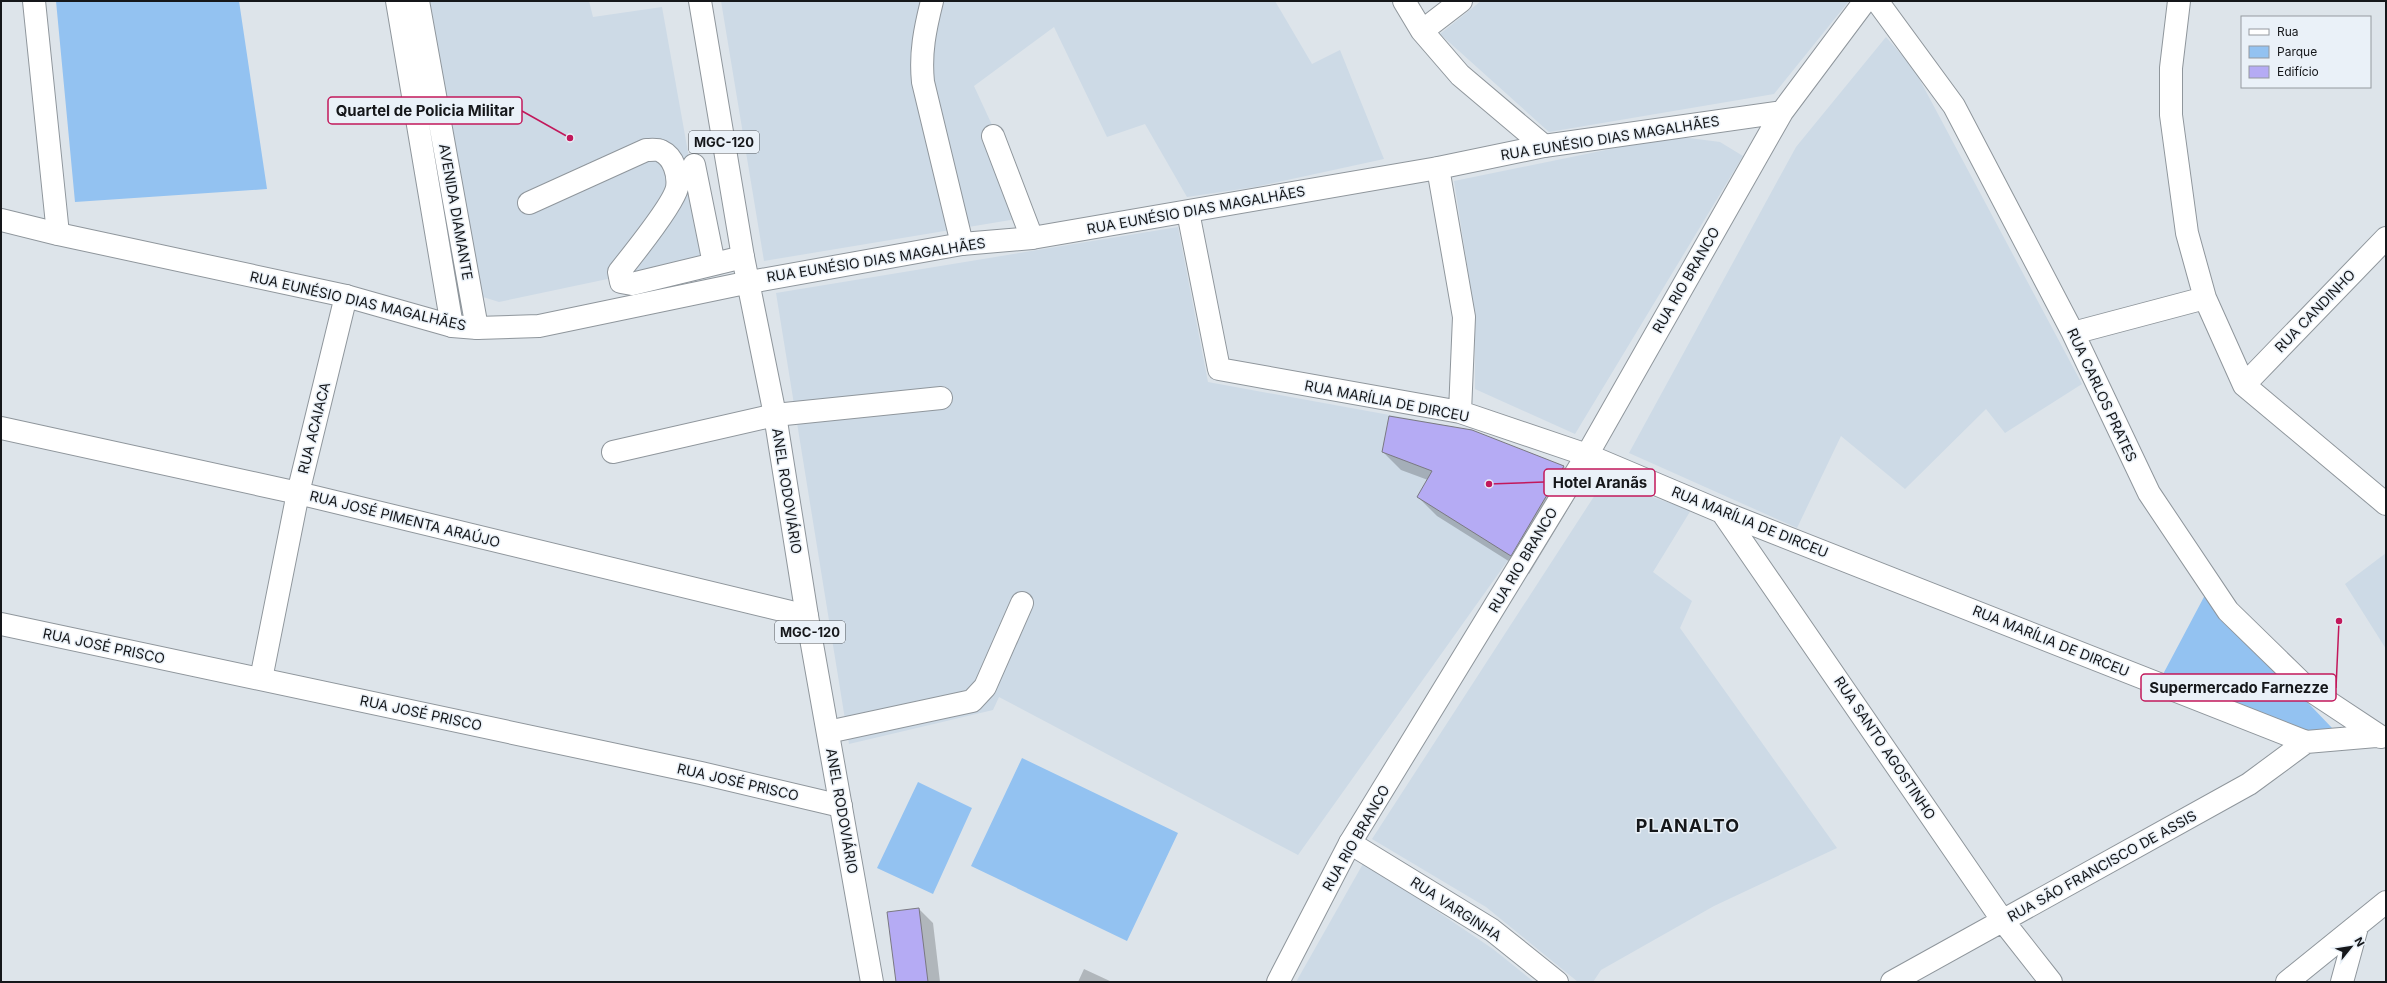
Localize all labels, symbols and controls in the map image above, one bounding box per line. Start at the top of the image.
legend [2241,16,2371,88]
text: Rua [2277,24,2299,39]
text: Parque [2277,44,2317,59]
text: Edifício [2277,64,2319,79]
callout: Quartel de Policia Militar [328,97,522,124]
text: Quartel de Policia Militar [336,101,514,120]
street label: RUA EUNÉSIO DIAS MAGALHÃES [1499,112,1721,163]
road number: MGC-120 [689,131,759,153]
street label: AVENIDA DIAMANTE [436,142,477,281]
street label: RUA EUNÉSIO DIAS MAGALHÃES [1085,182,1306,237]
street label: RUA RIO BRANCO [1648,224,1723,336]
street label: RUA EUNÉSIO DIAS MAGALHÃES [765,234,987,285]
street label: RUA CANDINHO [2271,266,2358,356]
street label: RUA EUNÉSIO DIAS MAGALHÃES [248,267,468,334]
street label: RUA CARLOS PRATES [2064,325,2141,464]
street label: RUA MARÍLIA DE DIRCEU [1303,376,1471,425]
street label: RUA ACAIACA [294,380,333,476]
street label: ANEL RODOVIÁRIO [769,427,806,555]
callout: Hotel Aranãs [1544,469,1655,496]
text: Hotel Aranãs [1553,473,1647,492]
street label: RUA MARÍLIA DE DIRCEU [1669,482,1831,561]
street label: RUA JOSÉ PIMENTA ARAÚJO [308,487,502,550]
street label: RUA RIO BRANCO [1485,504,1561,615]
street label: RUA MARÍLIA DE DIRCEU [1970,601,2132,680]
road number: MGC-120 [775,621,845,643]
street label: RUA JOSÉ PRISCO [41,624,167,667]
street label: RUA SANTO AGOSTINHO [1831,673,1940,823]
callout: Supermercado Farnezze [2141,674,2336,701]
text: Supermercado Farnezze [2149,678,2329,697]
street label: RUA JOSÉ PRISCO [358,691,484,734]
street label: ANEL RODOVIÁRIO [823,747,862,875]
street label: RUA JOSÉ PRISCO [676,759,801,804]
street label: RUA RIO BRANCO [1318,782,1393,894]
street label: RUA SÃO FRANCISCO DE ASSIS [2004,806,2199,925]
district label: PLANALTO [1636,815,1740,836]
street label: RUA VARGINHA [1408,873,1505,944]
north arrow [2331,927,2371,967]
text: N [2352,935,2368,949]

